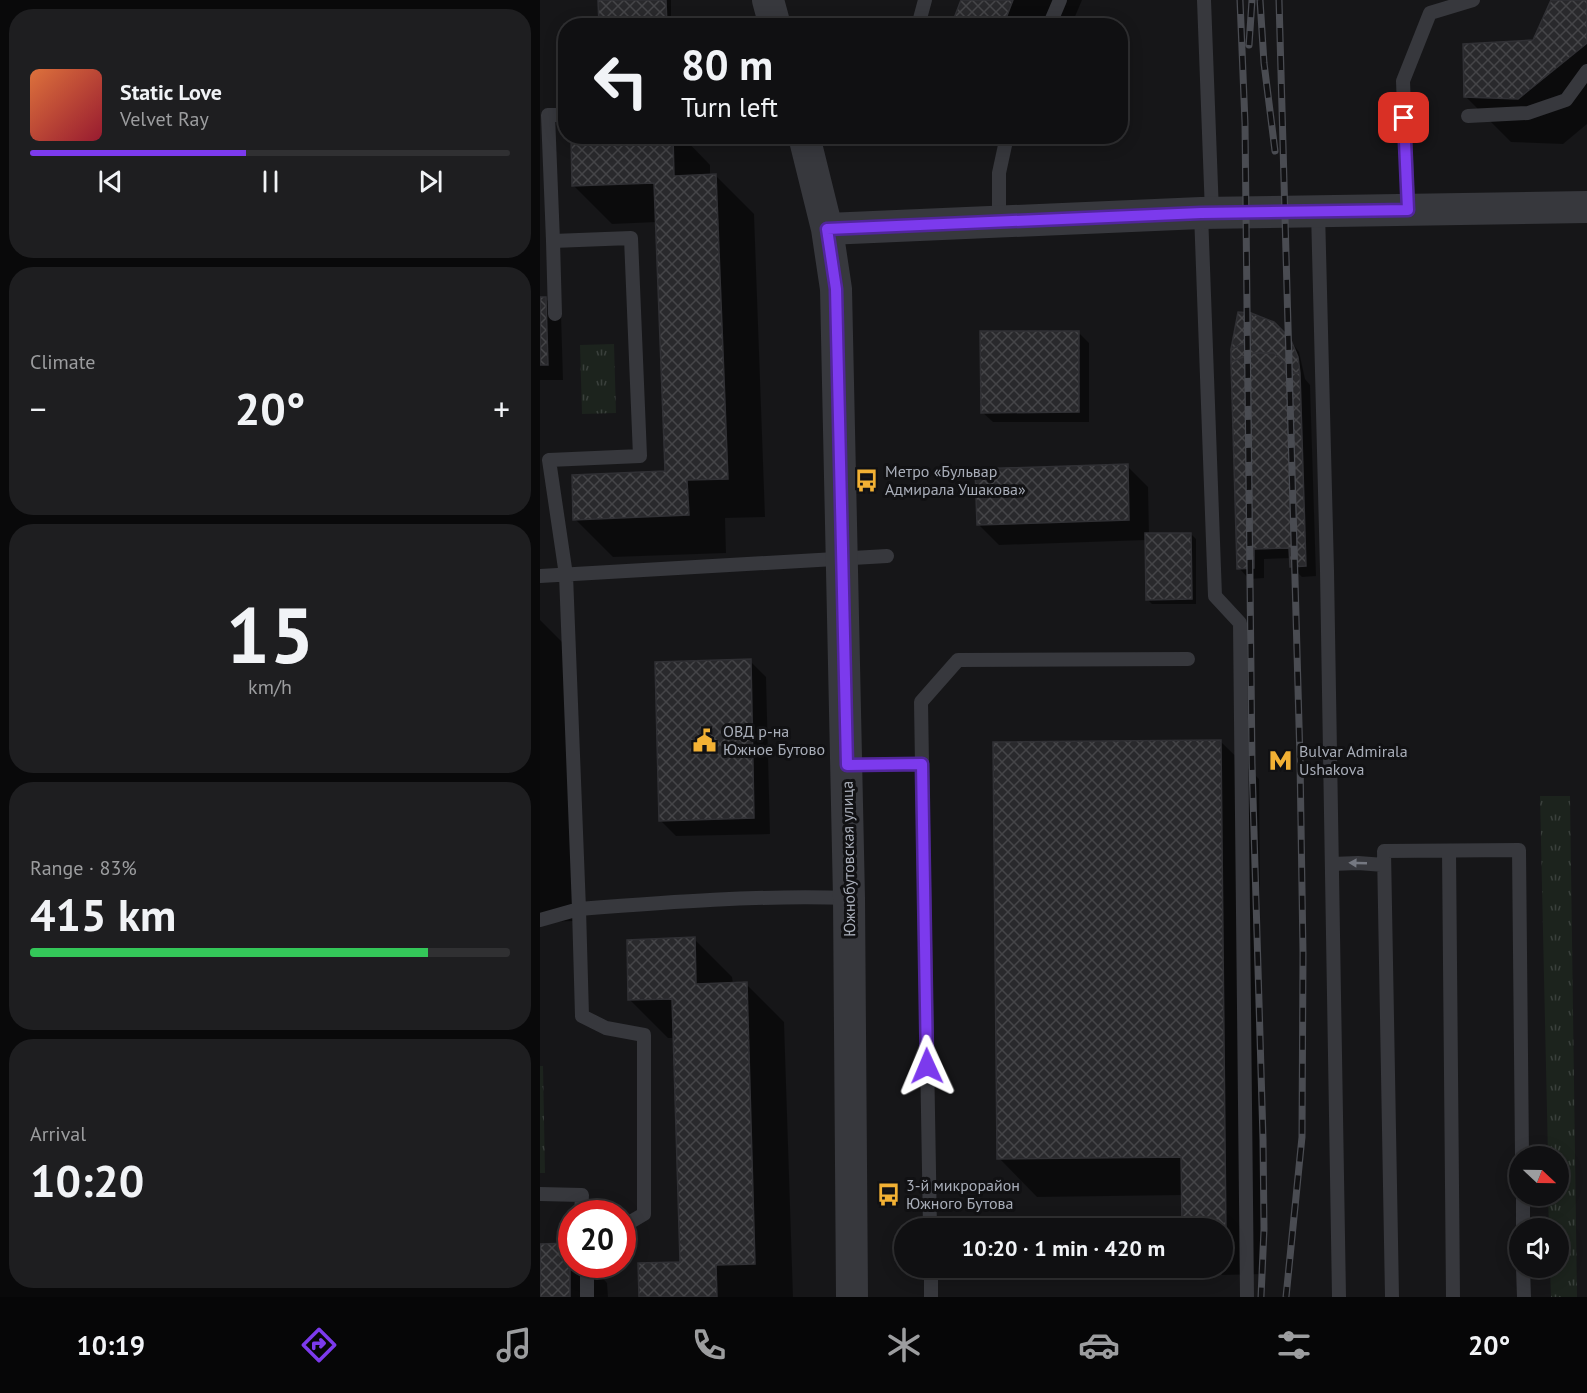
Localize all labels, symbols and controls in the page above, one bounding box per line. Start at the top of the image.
text: 80 m [681,37,773,92]
icon: left [582,42,660,120]
text: Static Love [120,78,222,106]
text: Turn left [681,90,778,124]
pin [1378,92,1429,143]
icon: arrive [1387,101,1420,134]
text: Velvet Ray [120,106,209,132]
icon: previous [94,165,127,198]
icon: pause [254,165,287,198]
icon: next [414,165,447,198]
text: Climate [30,349,96,375]
text: 20° [235,379,305,437]
text: − [30,387,47,430]
text: + [493,387,510,430]
place label: Метро «Бульвар Адмирала Ушакова» [885,461,1026,499]
bus stop icon: Метро «Бульвар Адмирала Ушакова» [854,467,880,493]
text: 15 [226,584,314,685]
text: km/h [248,674,292,700]
place label: ОВД р-на Южное Бутово [723,721,825,759]
public building icon: ОВД р-на Южное Бутово [692,727,718,753]
place label: Bulvar Admirala Ushakova [1299,741,1408,779]
metro station icon: Bulvar Admirala Ushakova [1268,747,1294,773]
street label: Южнобутовская улица [837,781,859,937]
text: Range · 83% [30,855,137,881]
one-way arrow [1349,859,1368,868]
text: 415 km [30,885,176,943]
position arrow [895,1034,959,1098]
text: Arrival [30,1121,86,1147]
north arrow [1509,1146,1569,1206]
map controls [1509,1146,1569,1278]
text: 10:20 [30,1151,144,1209]
place label: 3-й микрорайон Южного Бутова [906,1175,1020,1213]
bus stop icon: 3-й микрорайон Южного Бутова [875,1181,901,1207]
speed limit sign: 20 [558,1200,636,1278]
button: sound [1509,1218,1569,1278]
text: 10:20 · 1 min · 420 m [962,1234,1165,1262]
icon: directions [298,1324,340,1366]
icon: music [493,1324,535,1366]
icon: phone [688,1324,730,1366]
icon: climate [883,1324,925,1366]
icon: car [1078,1324,1120,1366]
icon: filters [1273,1324,1315,1366]
text: 10:19 [77,1328,145,1362]
text: 20° [1468,1328,1510,1362]

